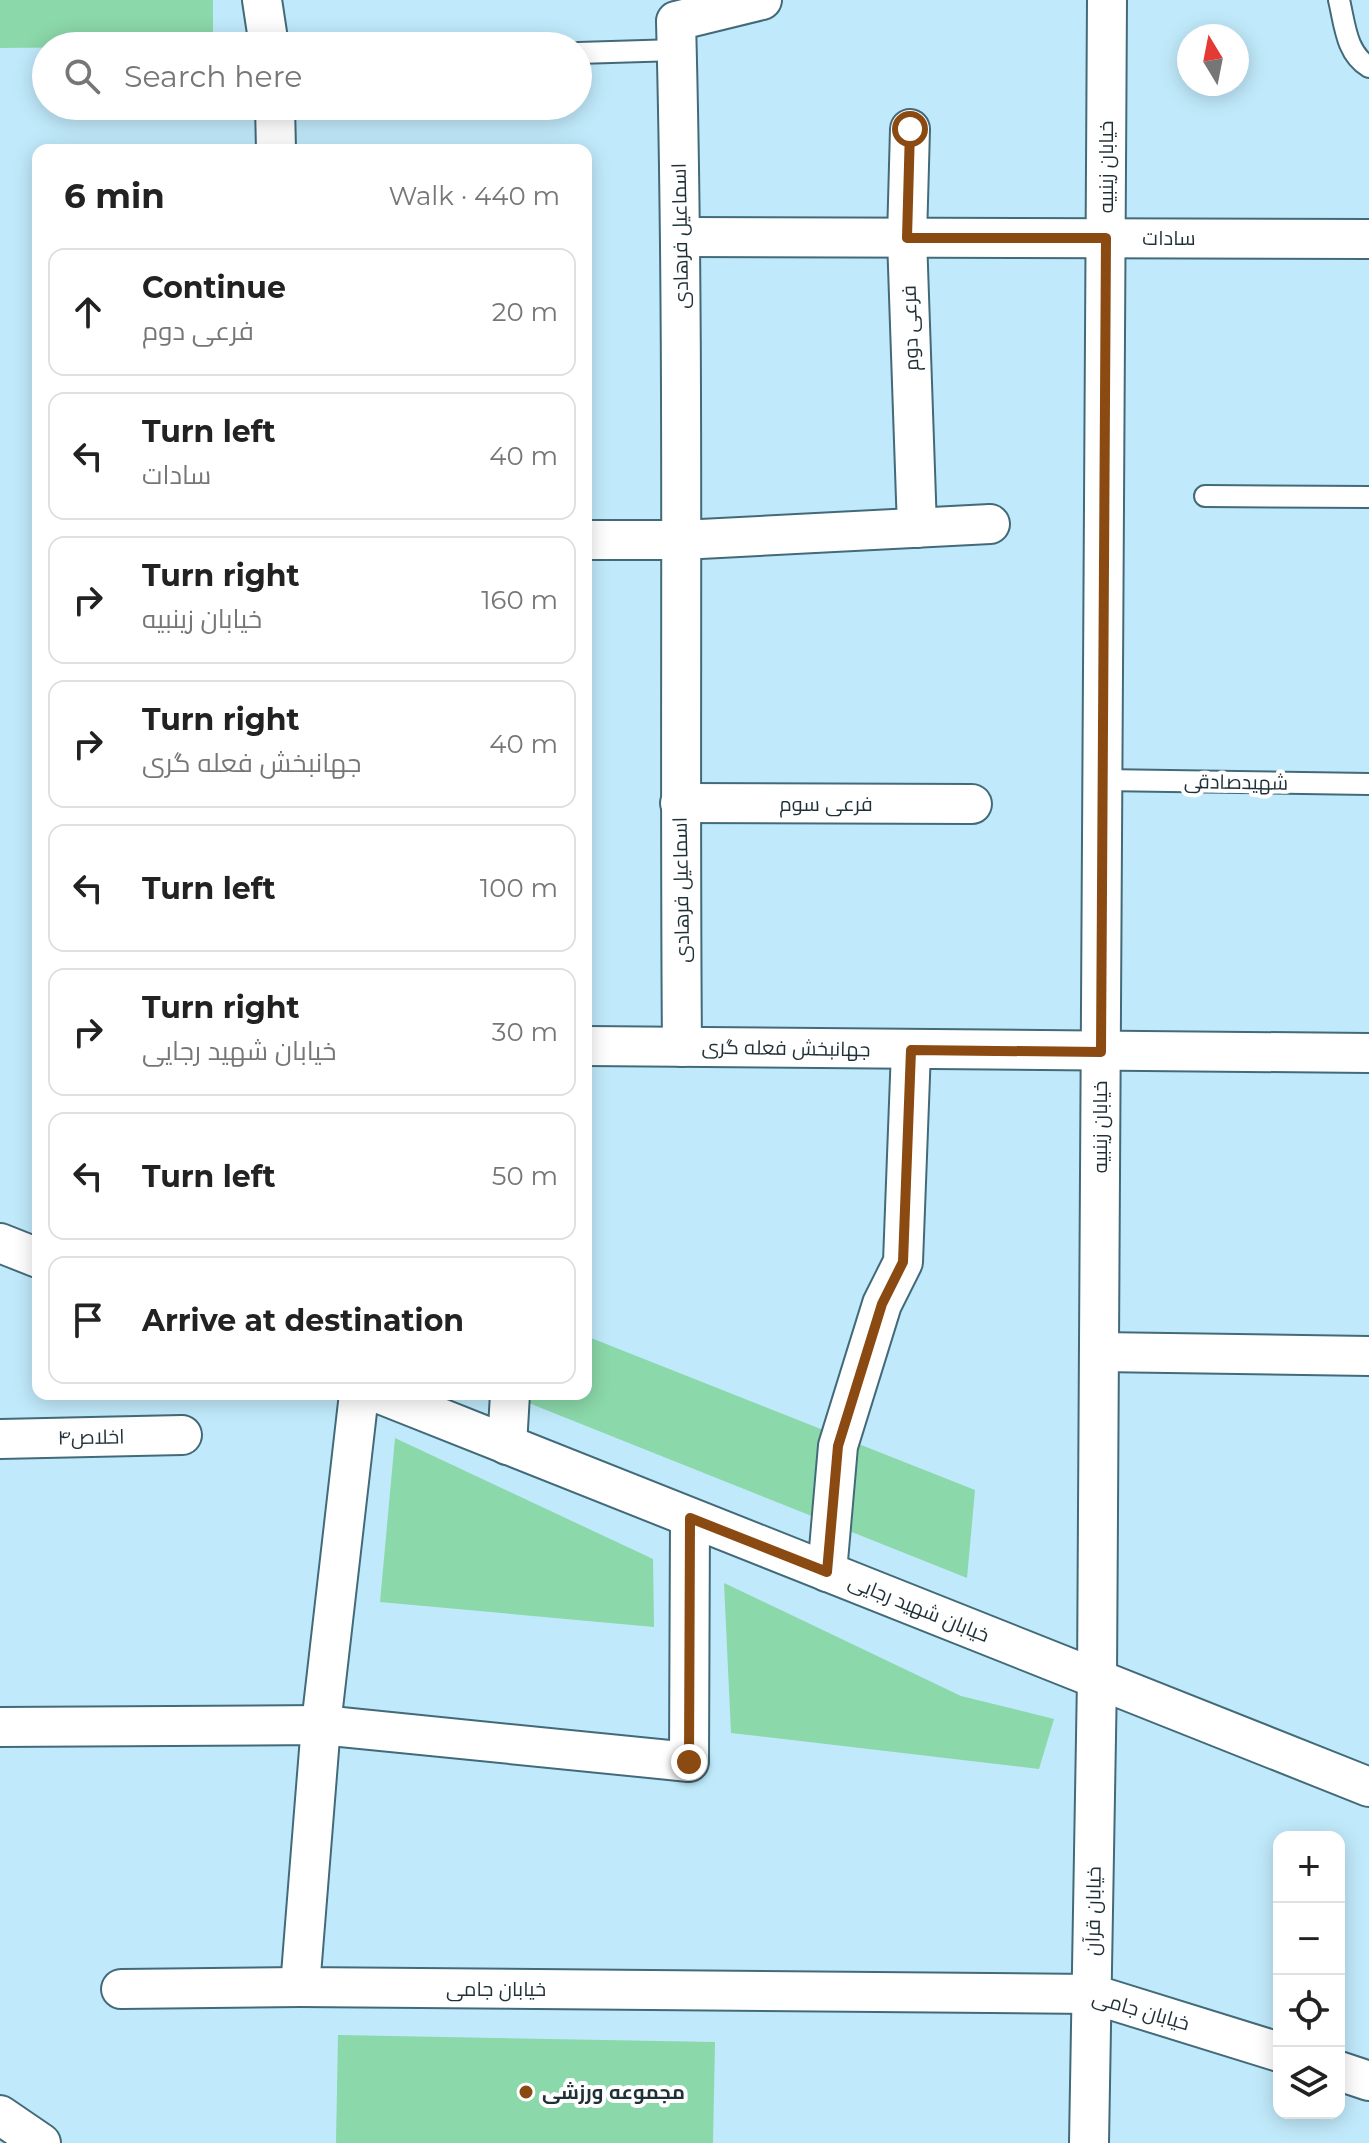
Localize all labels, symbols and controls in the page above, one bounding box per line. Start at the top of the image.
north arrow [1177,24,1249,96]
search box [32,32,592,120]
icon: search [60,54,104,98]
text: Search here [124,58,302,95]
route start [892,111,928,147]
street label: خیابان زینبیه [1094,121,1119,213]
street label: اسماعیل فرهادی [667,163,694,309]
text: 6 min [64,175,165,217]
text: Walk · 440 m [389,180,560,212]
street label: سادات [1142,226,1196,250]
text: Continue [142,269,286,306]
street label: فرعی دوم [897,285,925,371]
icon: ahead [66,290,110,334]
text: 20 m [492,296,558,328]
text: فرعی دوم [142,315,254,347]
text: Turn left [142,413,275,450]
icon: left [66,434,110,478]
text: 40 m [489,440,558,472]
text: سادات [142,459,211,491]
text: Turn right [142,557,299,594]
icon: right [66,578,110,622]
text: 160 m [481,584,558,616]
text: خیابان زینبیه [142,603,262,635]
text: Turn right [142,701,299,738]
icon: right [66,722,110,766]
text: 40 m [489,728,558,760]
text: جهانبخش فعله گری [142,747,362,779]
street label: شهیدصادقی [1184,769,1288,796]
street label: فرعی سوم [779,792,873,818]
street label: اسماعیل فرهادی [668,817,695,963]
icon: left [66,866,110,910]
text: Turn left [142,870,275,907]
text: 100 m [480,872,558,904]
text: Turn right [142,989,299,1026]
icon: right [66,1010,110,1054]
text: 30 m [492,1016,558,1048]
text: خیابان شهید رجایی [142,1035,336,1067]
street label: جهانبخش فعله گری [701,1035,871,1062]
street label: خیابان زینبیه [1088,1081,1113,1173]
icon: left [66,1154,110,1198]
text: Turn left [142,1158,275,1195]
text: 50 m [492,1160,558,1192]
icon: arrive [66,1298,110,1342]
text: Arrive at destination [142,1302,464,1339]
street label: اخلاص۴ [57,1424,125,1451]
street label: خیابان شهید رجایی [845,1569,993,1648]
route end [671,1744,707,1780]
map controls [1273,1831,1345,2119]
button: + [1273,1831,1345,1903]
street label: خیابان قرآن [1080,1866,1107,1956]
button: − [1273,1903,1345,1975]
button: locate [1273,1975,1345,2047]
street label: خیابان جامی [446,1977,546,2002]
street label: خیابان جامی [1089,1985,1192,2036]
button: layers [1273,2047,1345,2119]
place label: مجموعه ورزشی [542,2080,685,2104]
marker: مجموعه ورزشی [517,2083,535,2101]

